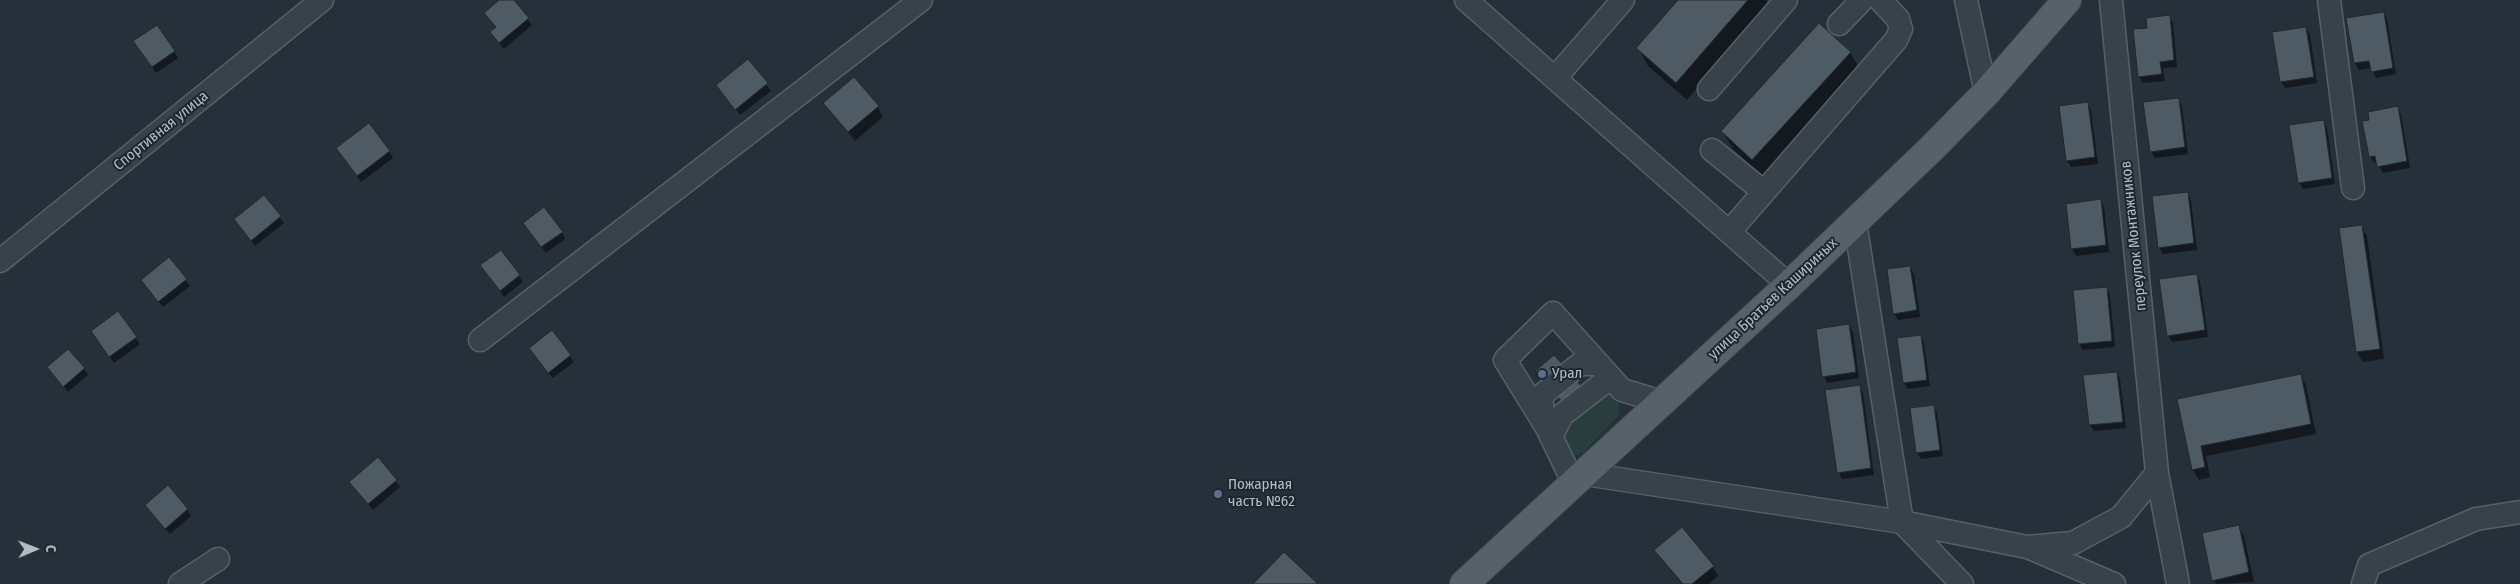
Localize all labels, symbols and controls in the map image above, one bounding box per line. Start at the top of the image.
street label: Спортивная улица [110,87,212,175]
street label: переулок Монтажников [2117,160,2151,312]
street label: улица Братьев Кашириных [1705,234,1841,364]
place label: Урал [1552,365,1582,383]
marker: Урал [1536,368,1548,380]
place label: Пожарная часть №62 [1228,476,1295,511]
marker: Пожарная часть №62 [1212,488,1224,500]
north arrow [10,524,60,574]
text: С [42,545,59,553]

